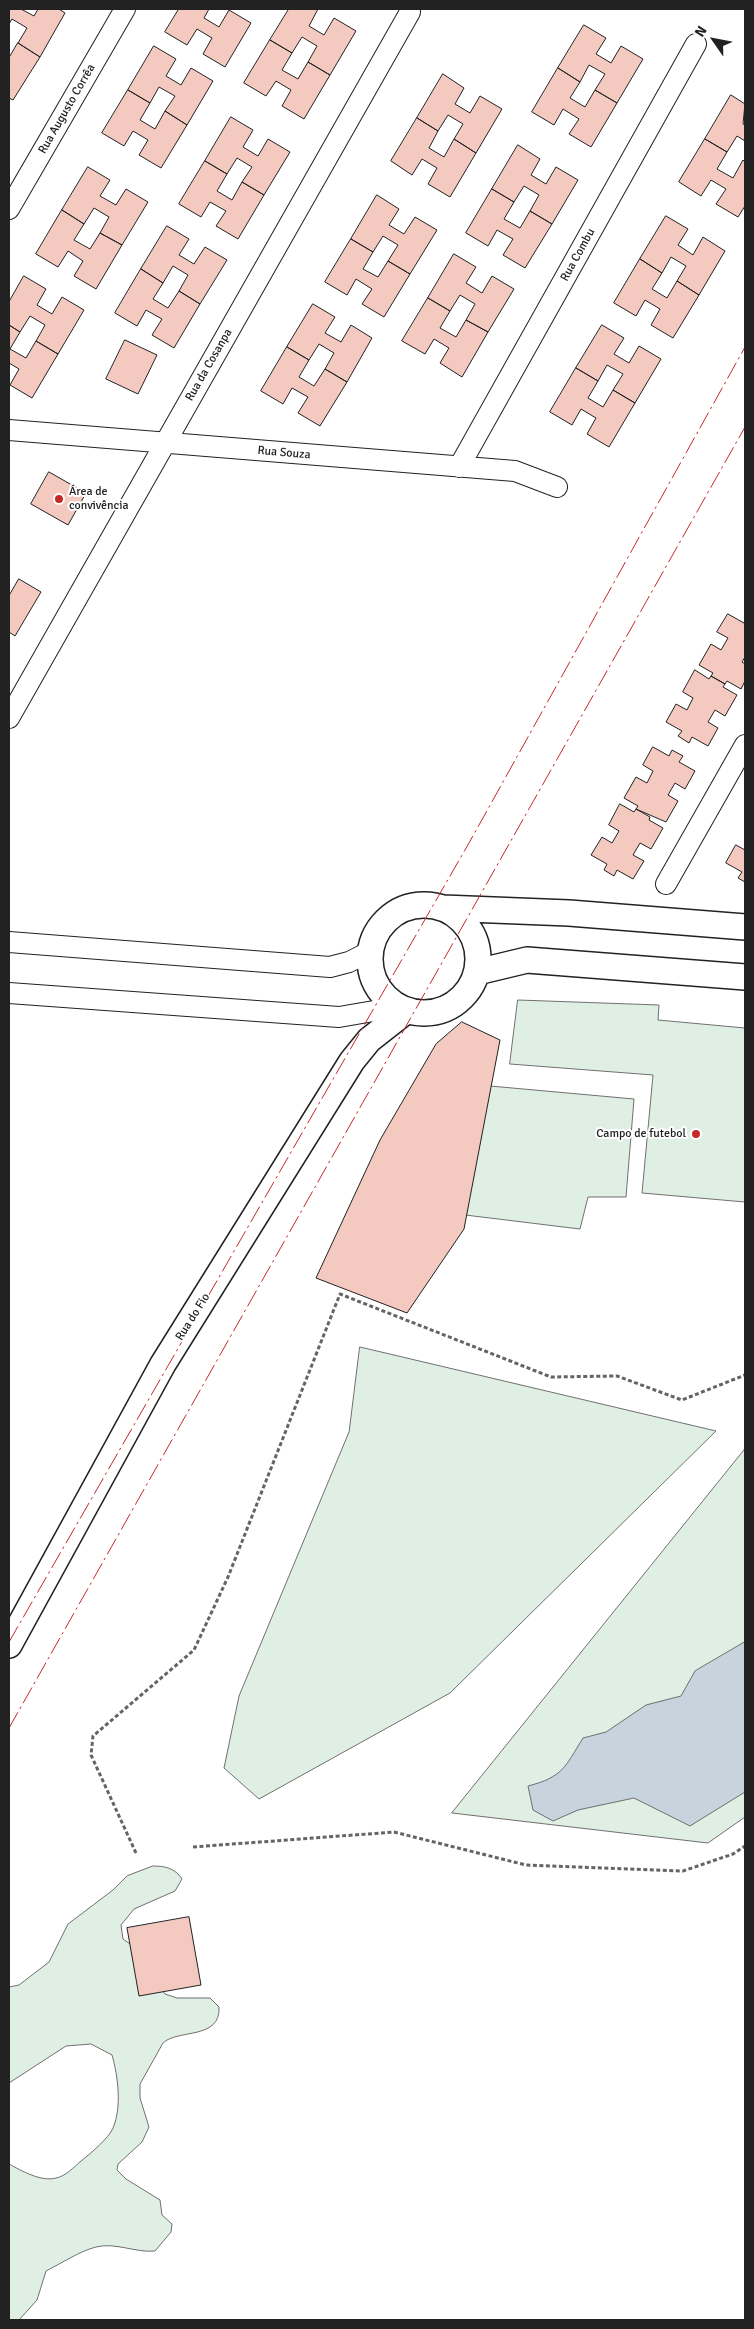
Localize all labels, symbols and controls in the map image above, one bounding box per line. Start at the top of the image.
north arrow [689,15,739,65]
text: N [691,23,711,40]
street label: Rua Augusto Corrêa [35,62,99,156]
street label: Rua Combu [558,226,598,284]
street label: Rua da Cosanpa [183,326,235,404]
street label: Rua Souza [257,444,311,462]
place label: Área de convivência [69,485,129,513]
marker: Área de convivência [53,493,65,505]
place label: Campo de futebol [596,1127,686,1141]
marker: Campo de futebol [690,1128,702,1140]
street label: Rua do Fio [173,1291,213,1343]

